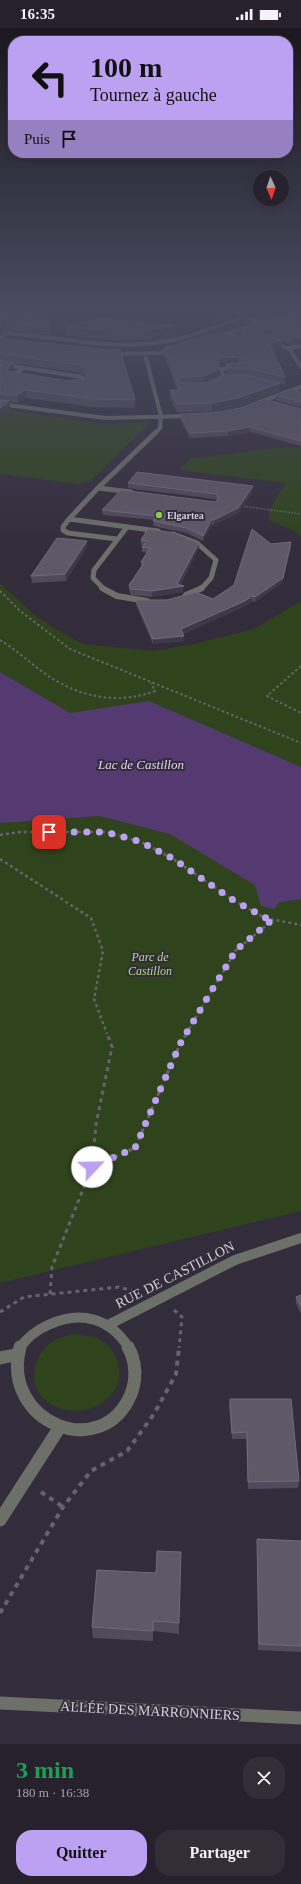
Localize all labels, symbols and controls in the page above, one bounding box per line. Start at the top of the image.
text: 16:35 [20,6,55,22]
icon: left [24,52,76,104]
text: 100 m [90,52,162,83]
text: Tournez à gauche [90,85,217,105]
icon: arrive [58,128,80,150]
text: Puis [24,131,50,147]
north arrow [253,170,289,206]
map controls [253,170,289,206]
marker: Elgartea [154,510,164,520]
place label: Elgartea [167,510,204,521]
water label: Lac de Castillon [97,757,184,772]
pin [32,815,66,849]
icon: arrive [38,821,60,843]
park label: Parc de Castillon [128,950,172,978]
position arrow [71,1146,113,1188]
street label: RUE DE CASTILLON [113,1238,237,1312]
street label: ALLÉE DES MARRONNIERS [60,1698,240,1723]
text: 3 min [16,1757,74,1783]
button: close [243,1757,285,1799]
text: 180 m · 16:38 [16,1785,89,1800]
button: Quitter [16,1830,147,1876]
button: Partager [155,1830,285,1876]

